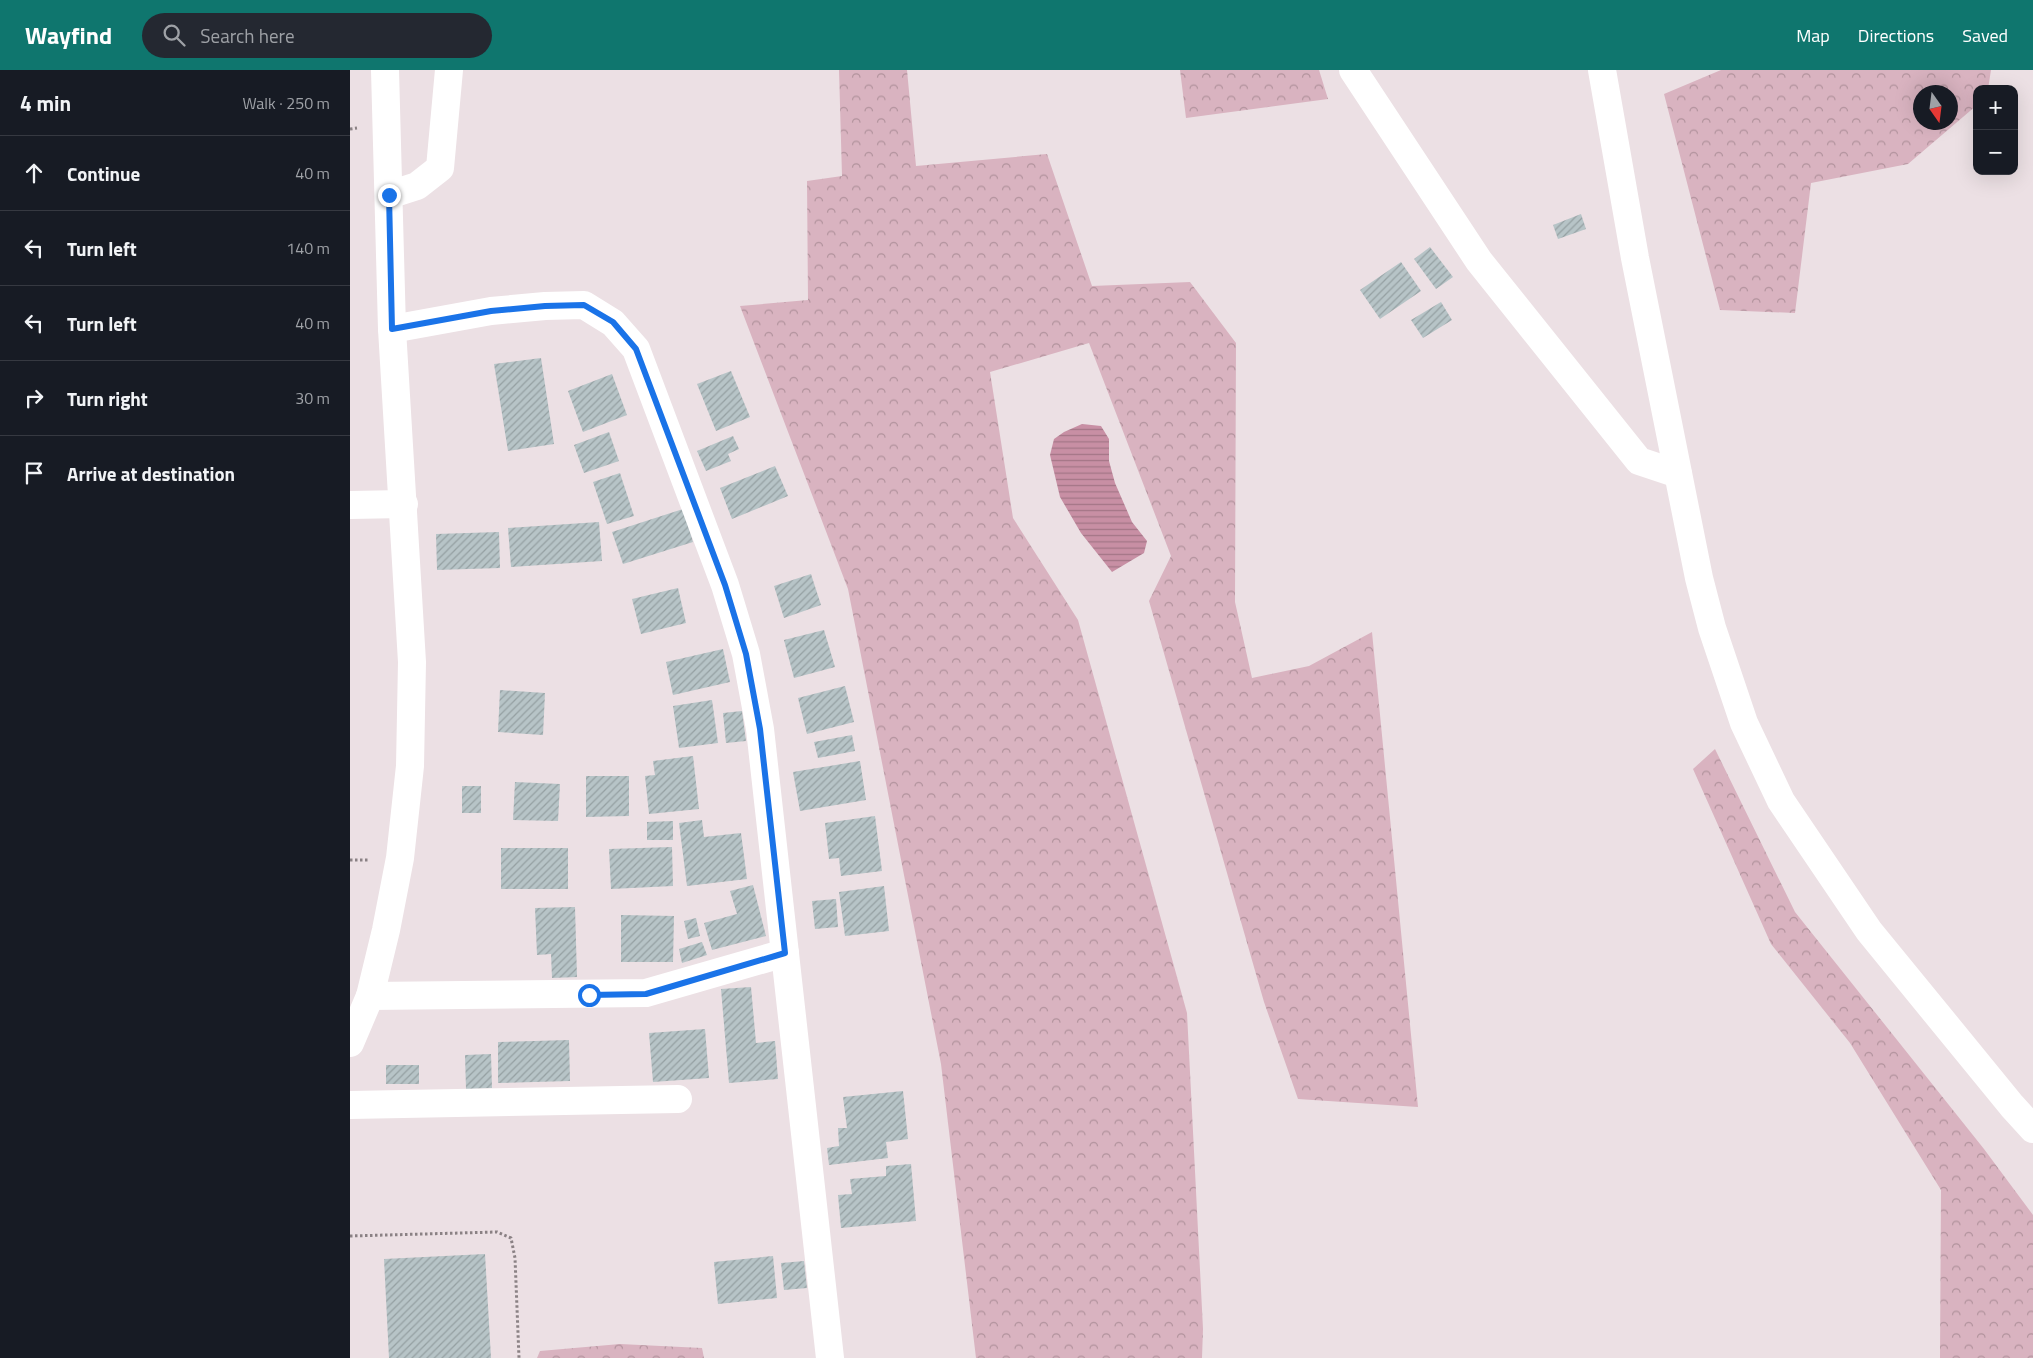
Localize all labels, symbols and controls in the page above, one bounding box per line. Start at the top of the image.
search box [142,13,492,58]
text: Wayfind [25,17,112,53]
icon: search [160,21,188,49]
text: Search here [200,21,295,50]
text: Map [1796,22,1830,49]
text: Directions [1858,22,1934,49]
text: Saved [1962,22,2008,49]
north arrow [1913,85,1958,130]
map controls [1973,85,2018,175]
button: + [1973,85,2018,130]
text: 4 min [20,87,71,119]
text: Walk · 250 m [242,91,330,115]
button: − [1973,130,2018,175]
icon: ahead [20,159,48,187]
text: Continue [67,159,140,188]
text: 40 m [295,161,330,185]
route end [378,184,401,207]
icon: left [20,234,48,262]
text: Turn left [67,234,137,263]
text: 140 m [286,236,330,260]
icon: left [20,309,48,337]
text: Turn left [67,309,137,338]
text: 40 m [295,311,330,335]
icon: right [20,384,48,412]
text: Turn right [67,384,148,413]
text: 30 m [295,386,330,410]
icon: arrive [20,459,48,487]
text: Arrive at destination [67,459,235,488]
route start [578,984,601,1007]

